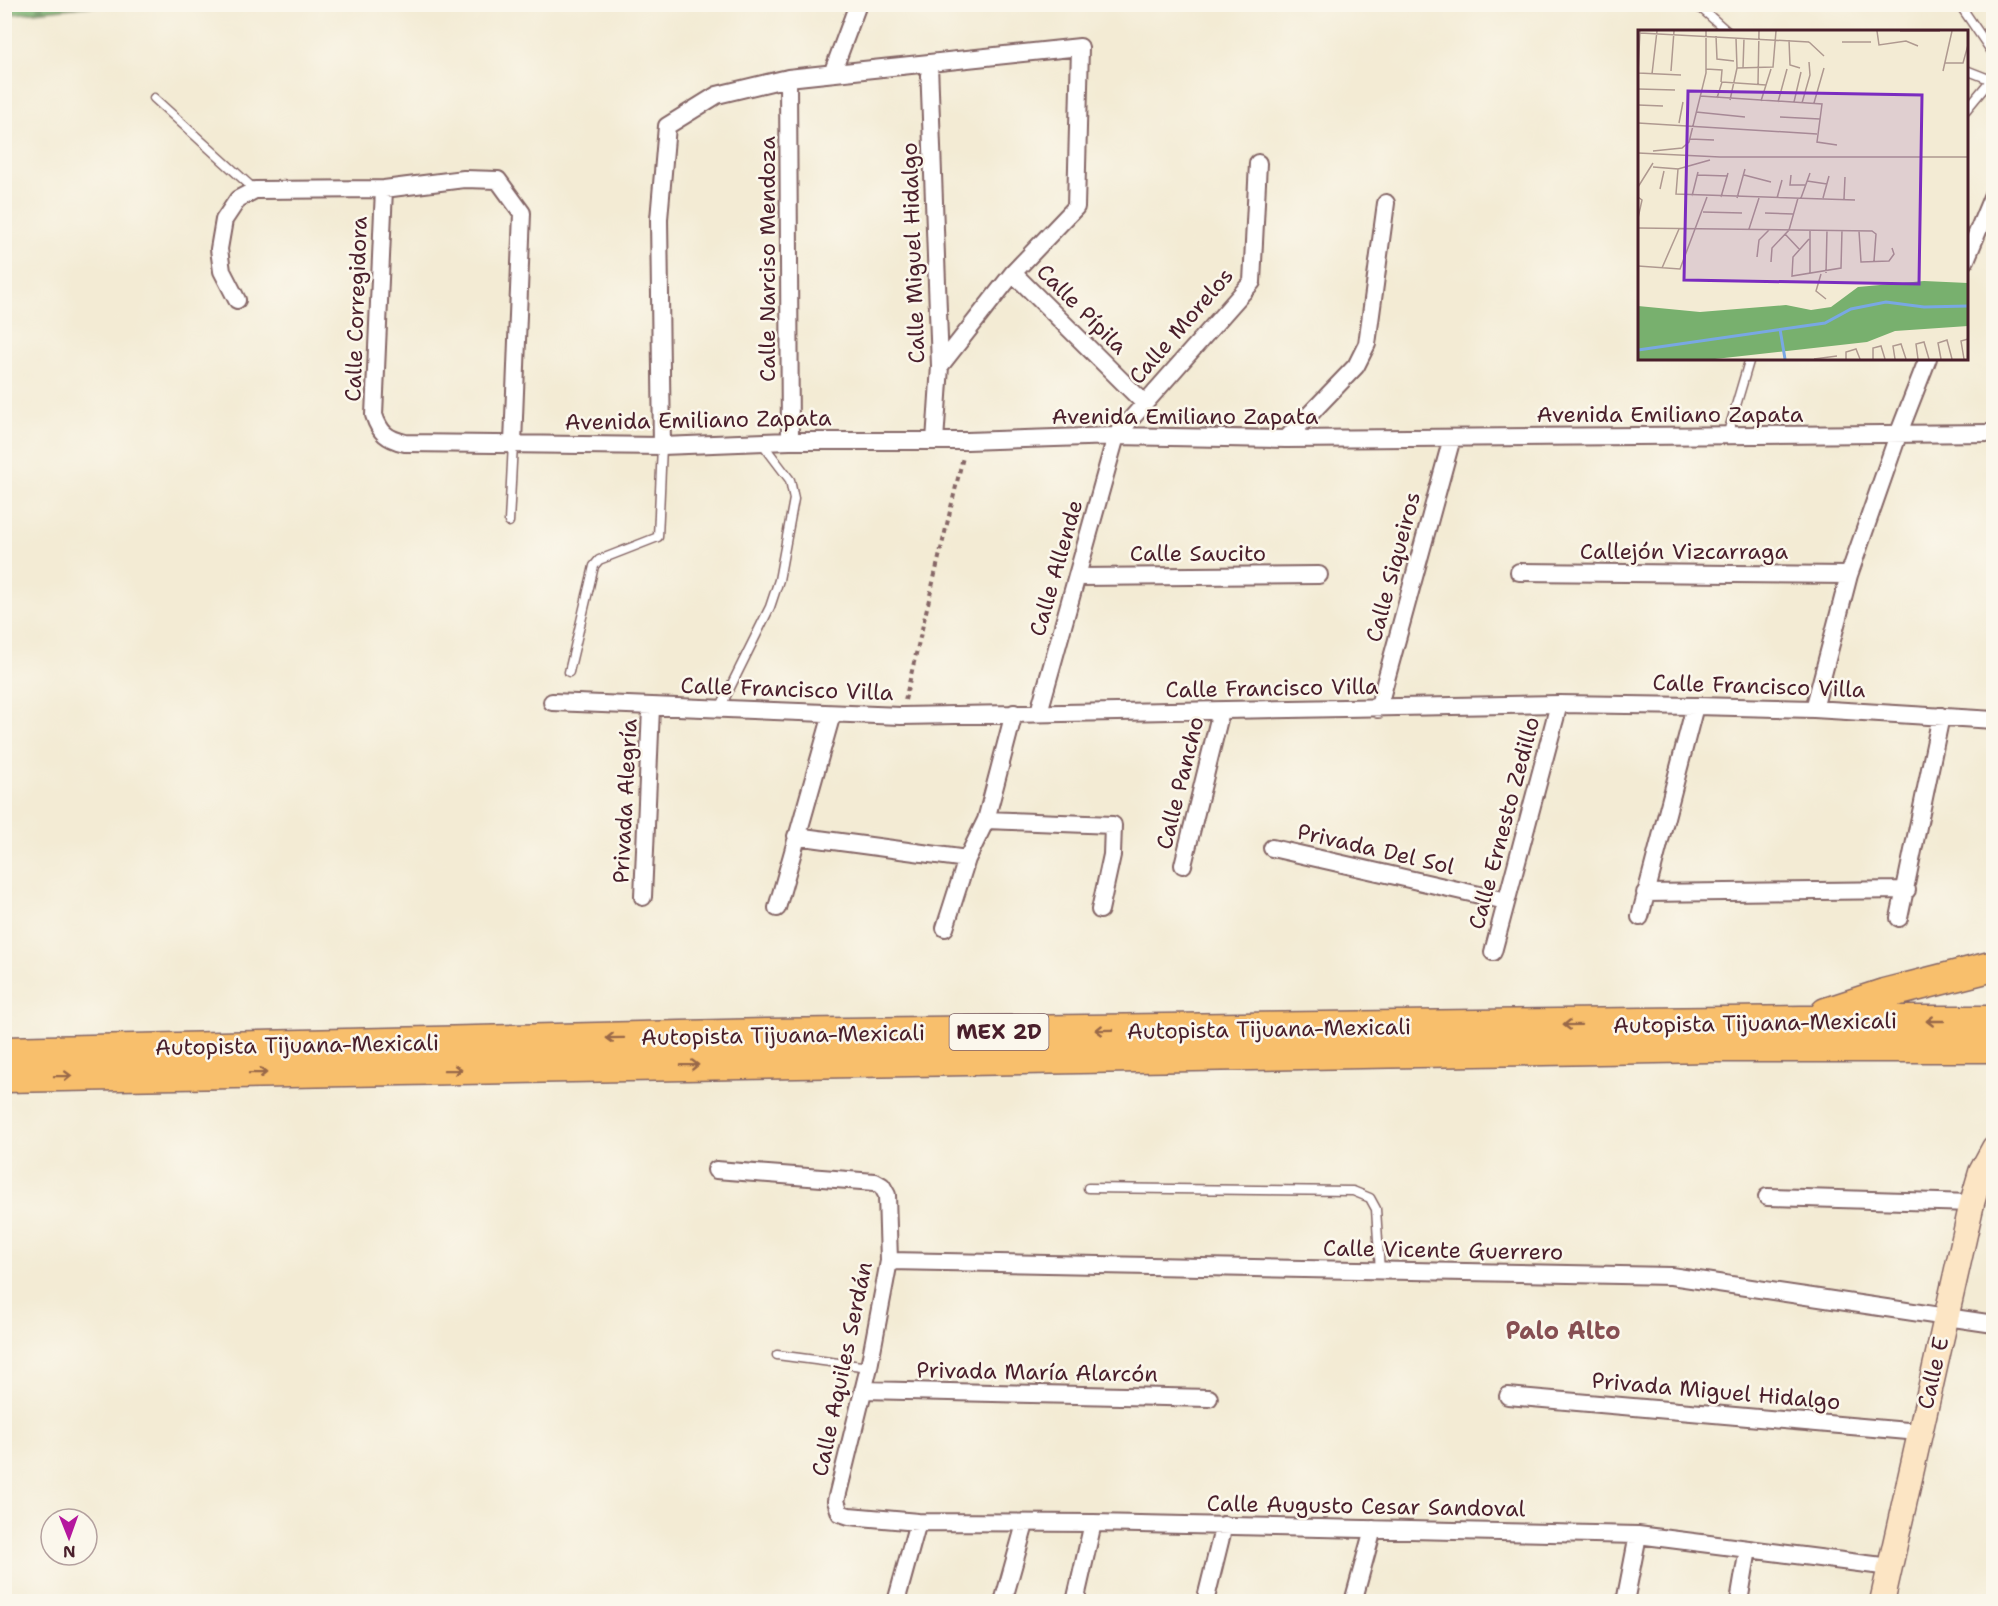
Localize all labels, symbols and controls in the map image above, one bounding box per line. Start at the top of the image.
inset map [1638,30,1968,360]
street label: Calle Narciso Mendoza [753,136,782,382]
street label: Calle Miguel Hidalgo [895,142,931,364]
street label: Calle Corregidora [338,215,374,402]
street label: Calle Pípila [1030,257,1134,361]
street label: Calle Morelos [1122,262,1240,390]
street label: Avenida Emiliano Zapata [1537,400,1804,429]
street label: Avenida Emiliano Zapata [1052,402,1319,431]
street label: Avenida Emiliano Zapata [564,403,832,437]
street label: Calle Siqueiros [1359,489,1427,645]
street label: Calle Allende [1023,496,1089,640]
street label: Callejón Vizcarraga [1580,537,1788,566]
street label: Calle Saucito [1130,539,1266,568]
street label: Calle Francisco Villa [1652,668,1866,704]
street label: Calle Francisco Villa [680,671,894,707]
street label: Calle Francisco Villa [1165,672,1379,704]
street label: Calle Pancho [1150,714,1210,852]
street label: Calle Ernesto Zedillo [1462,714,1546,932]
street label: Privada Alegría [606,718,644,884]
street label: Privada Del Sol [1294,817,1458,881]
street label: Autopista Tijuana-Mexicali [1613,1006,1897,1040]
street label: Autopista Tijuana-Mexicali [1127,1012,1411,1046]
road number: MEX 2D [950,1014,1048,1050]
one-way arrow [1926,1015,1946,1027]
street label: Autopista Tijuana-Mexicali [641,1018,925,1052]
one-way arrow [1563,1019,1583,1031]
one-way arrow [1095,1025,1115,1036]
street label: Autopista Tijuana-Mexicali [155,1028,439,1062]
one-way arrow [606,1032,626,1044]
one-way arrow [679,1059,699,1071]
one-way arrow [442,1064,462,1075]
one-way arrow [247,1067,267,1079]
one-way arrow [52,1071,72,1082]
street label: Calle Vicente Guerrero [1323,1233,1563,1267]
street label: Calle Aquiles Serdán [805,1259,879,1479]
district label: Palo Alto [1505,1315,1621,1347]
street label: Calle E [1911,1334,1955,1412]
street label: Privada María Alarcón [916,1355,1158,1389]
street label: Privada Miguel Hidalgo [1590,1366,1842,1416]
street label: Calle Augusto Cesar Sandoval [1206,1489,1526,1523]
north arrow [39,1507,99,1567]
text: N [63,1541,76,1562]

